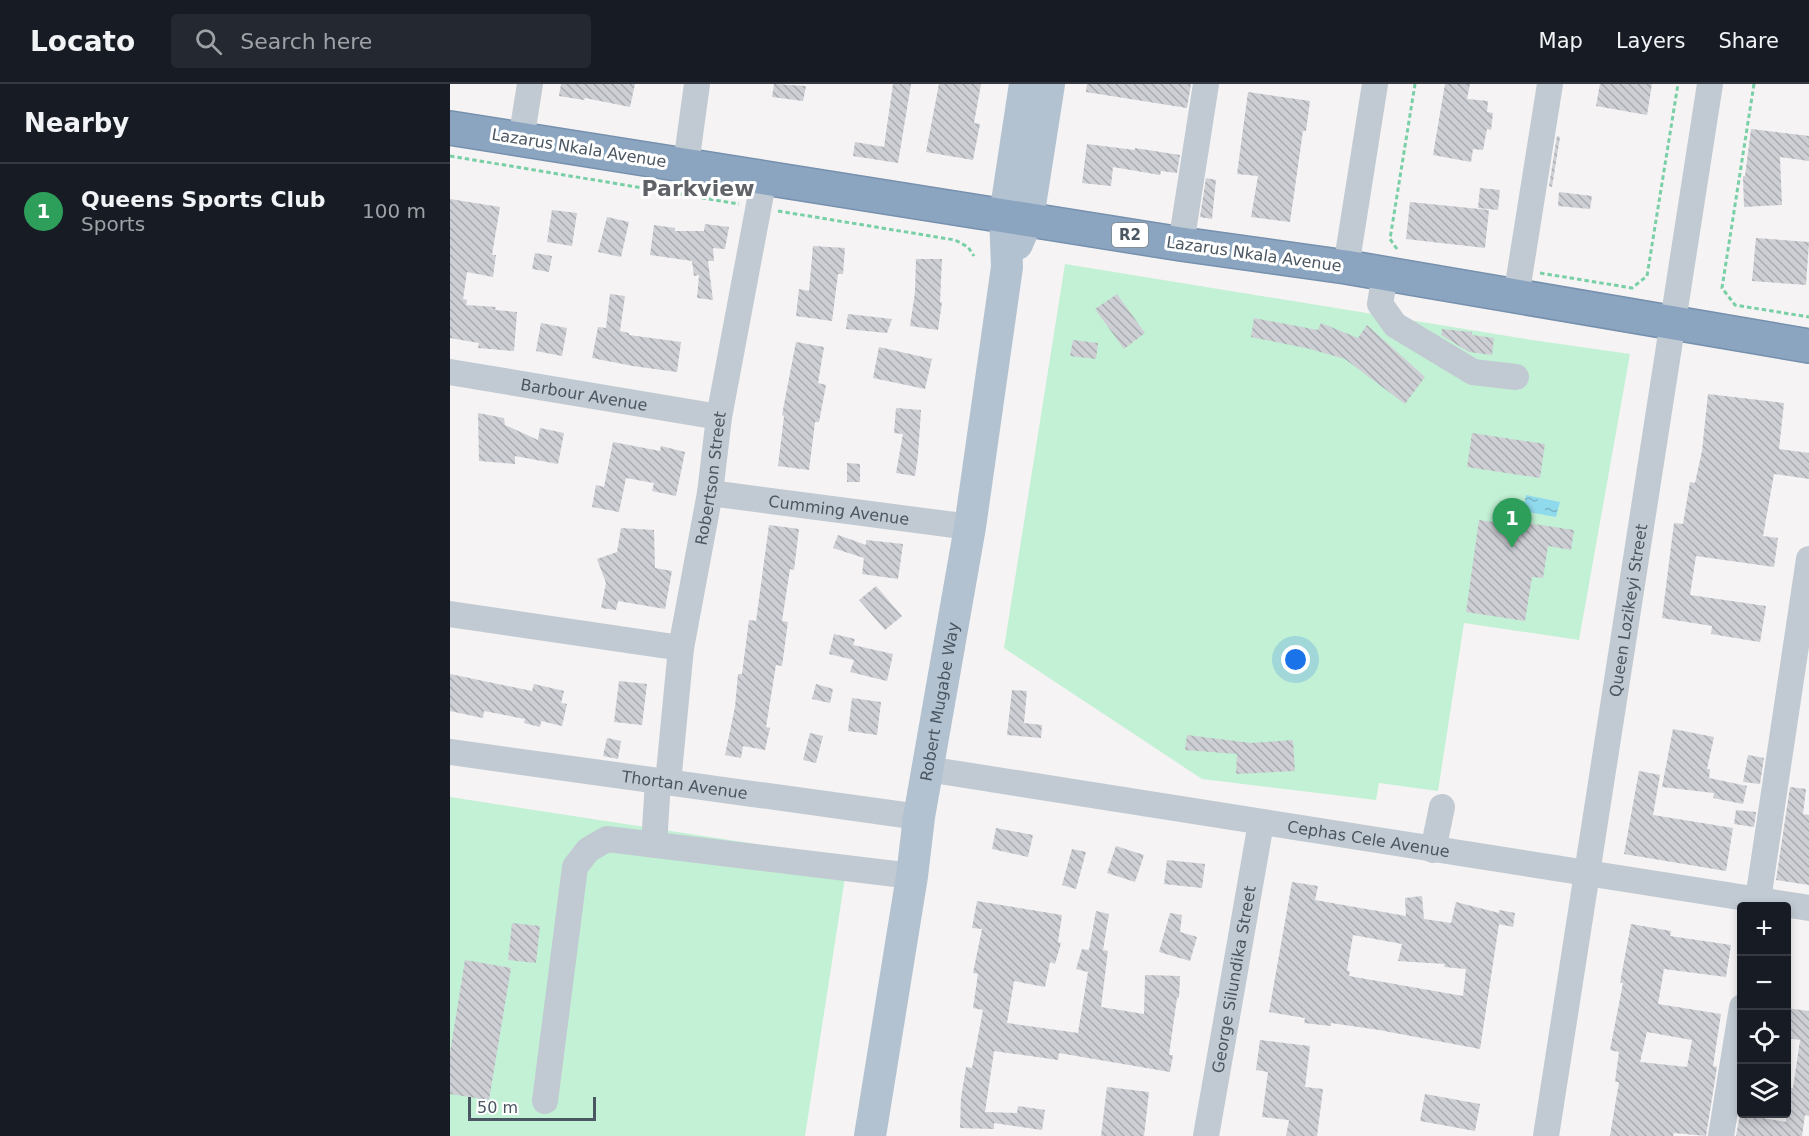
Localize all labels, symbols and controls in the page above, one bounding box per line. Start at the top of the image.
search box [171,14,591,68]
text: Locato [30,25,135,58]
icon: search [192,25,225,58]
text: Search here [240,29,372,54]
text: Map [1539,29,1583,53]
text: Layers [1616,29,1685,53]
text: Share [1718,29,1779,53]
text: Nearby [24,108,129,138]
street label: Lazarus Nkala Avenue [490,125,668,171]
district label: Parkview [642,176,755,201]
text: Queens Sports Club [81,187,326,212]
text: 1 [37,199,50,223]
text: 100 m [362,199,426,223]
text: Sports [81,212,145,236]
road number: R2 [1112,223,1148,247]
street label: Lazarus Nkala Avenue [1165,232,1343,276]
street label: Barbour Avenue [519,374,649,414]
street label: Robertson Street [691,410,729,547]
street label: Cumming Avenue [767,491,910,528]
pin: 1 [1492,498,1532,548]
street label: Queen Lozikeyi Street [1605,522,1651,698]
street label: Robert Mugabe Way [916,621,963,783]
your location [1281,645,1310,674]
street label: Thortan Avenue [620,766,749,803]
street label: Cephas Cele Avenue [1286,816,1451,861]
street label: George Silundika Street [1208,884,1259,1075]
map controls [1737,902,1791,1118]
button: + [1737,902,1791,956]
button: − [1737,956,1791,1010]
button: locate [1737,1010,1791,1064]
button: layers [1737,1064,1791,1118]
scale bar [468,1094,596,1122]
text: 50 m [477,1098,518,1117]

